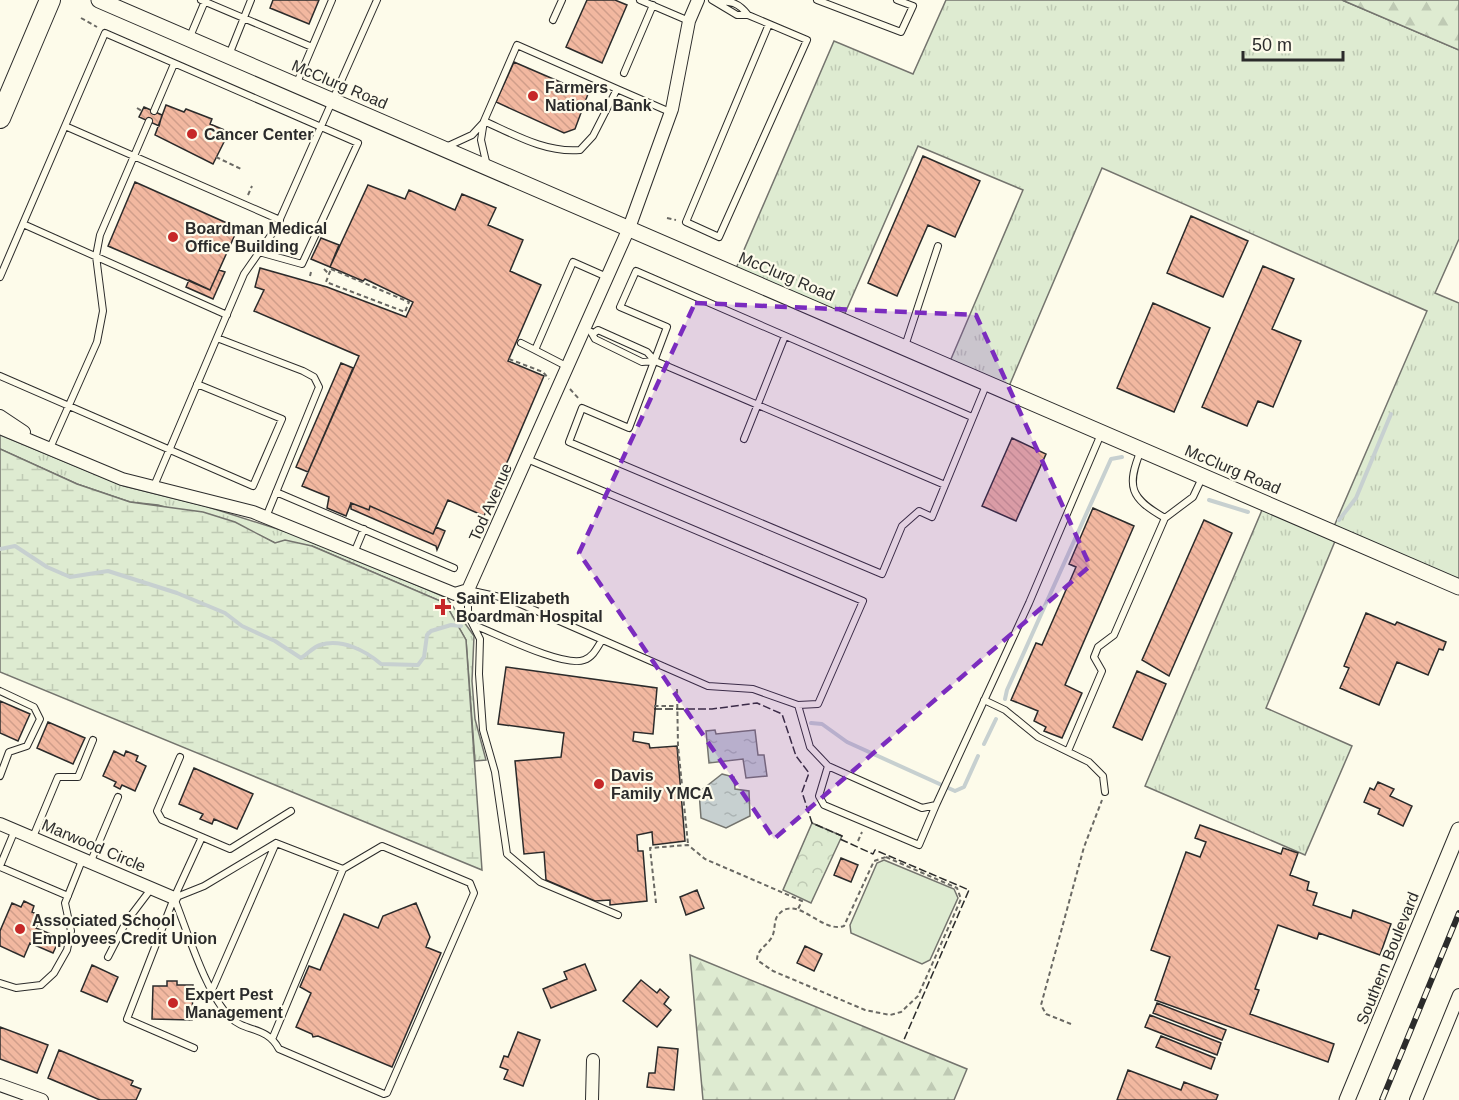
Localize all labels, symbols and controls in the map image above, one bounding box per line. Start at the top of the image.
scale bar [1243,24,1344,62]
text: 50 m [1252,35,1292,55]
street label: McClurg Road [289,57,390,112]
place label: Farmers National Bank [545,79,652,114]
marker: Farmers National Bank [526,89,540,103]
place label: Cancer Center [204,126,313,143]
marker: Cancer Center [185,127,199,141]
place label: Boardman Medical Office Building [185,220,327,255]
marker: Boardman Medical Office Building [166,230,180,244]
street label: McClurg Road [736,249,837,304]
street label: McClurg Road [1182,442,1283,497]
street label: Tod Avenue [466,461,515,544]
place label: Saint Elizabeth Boardman Hospital [456,590,603,625]
marker: Saint Elizabeth Boardman Hospital [434,598,452,616]
place label: Davis Family YMCA [611,767,713,802]
marker: Davis Family YMCA [592,777,606,791]
street label: Marwood Circle [39,816,148,875]
street label: Southern Boulevard [1353,889,1422,1027]
place label: Associated School Employees Credit Union [32,912,217,947]
marker: Associated School Employees Credit Union [13,922,27,936]
place label: Expert Pest Management [185,986,283,1021]
marker: Expert Pest Management [166,996,180,1010]

